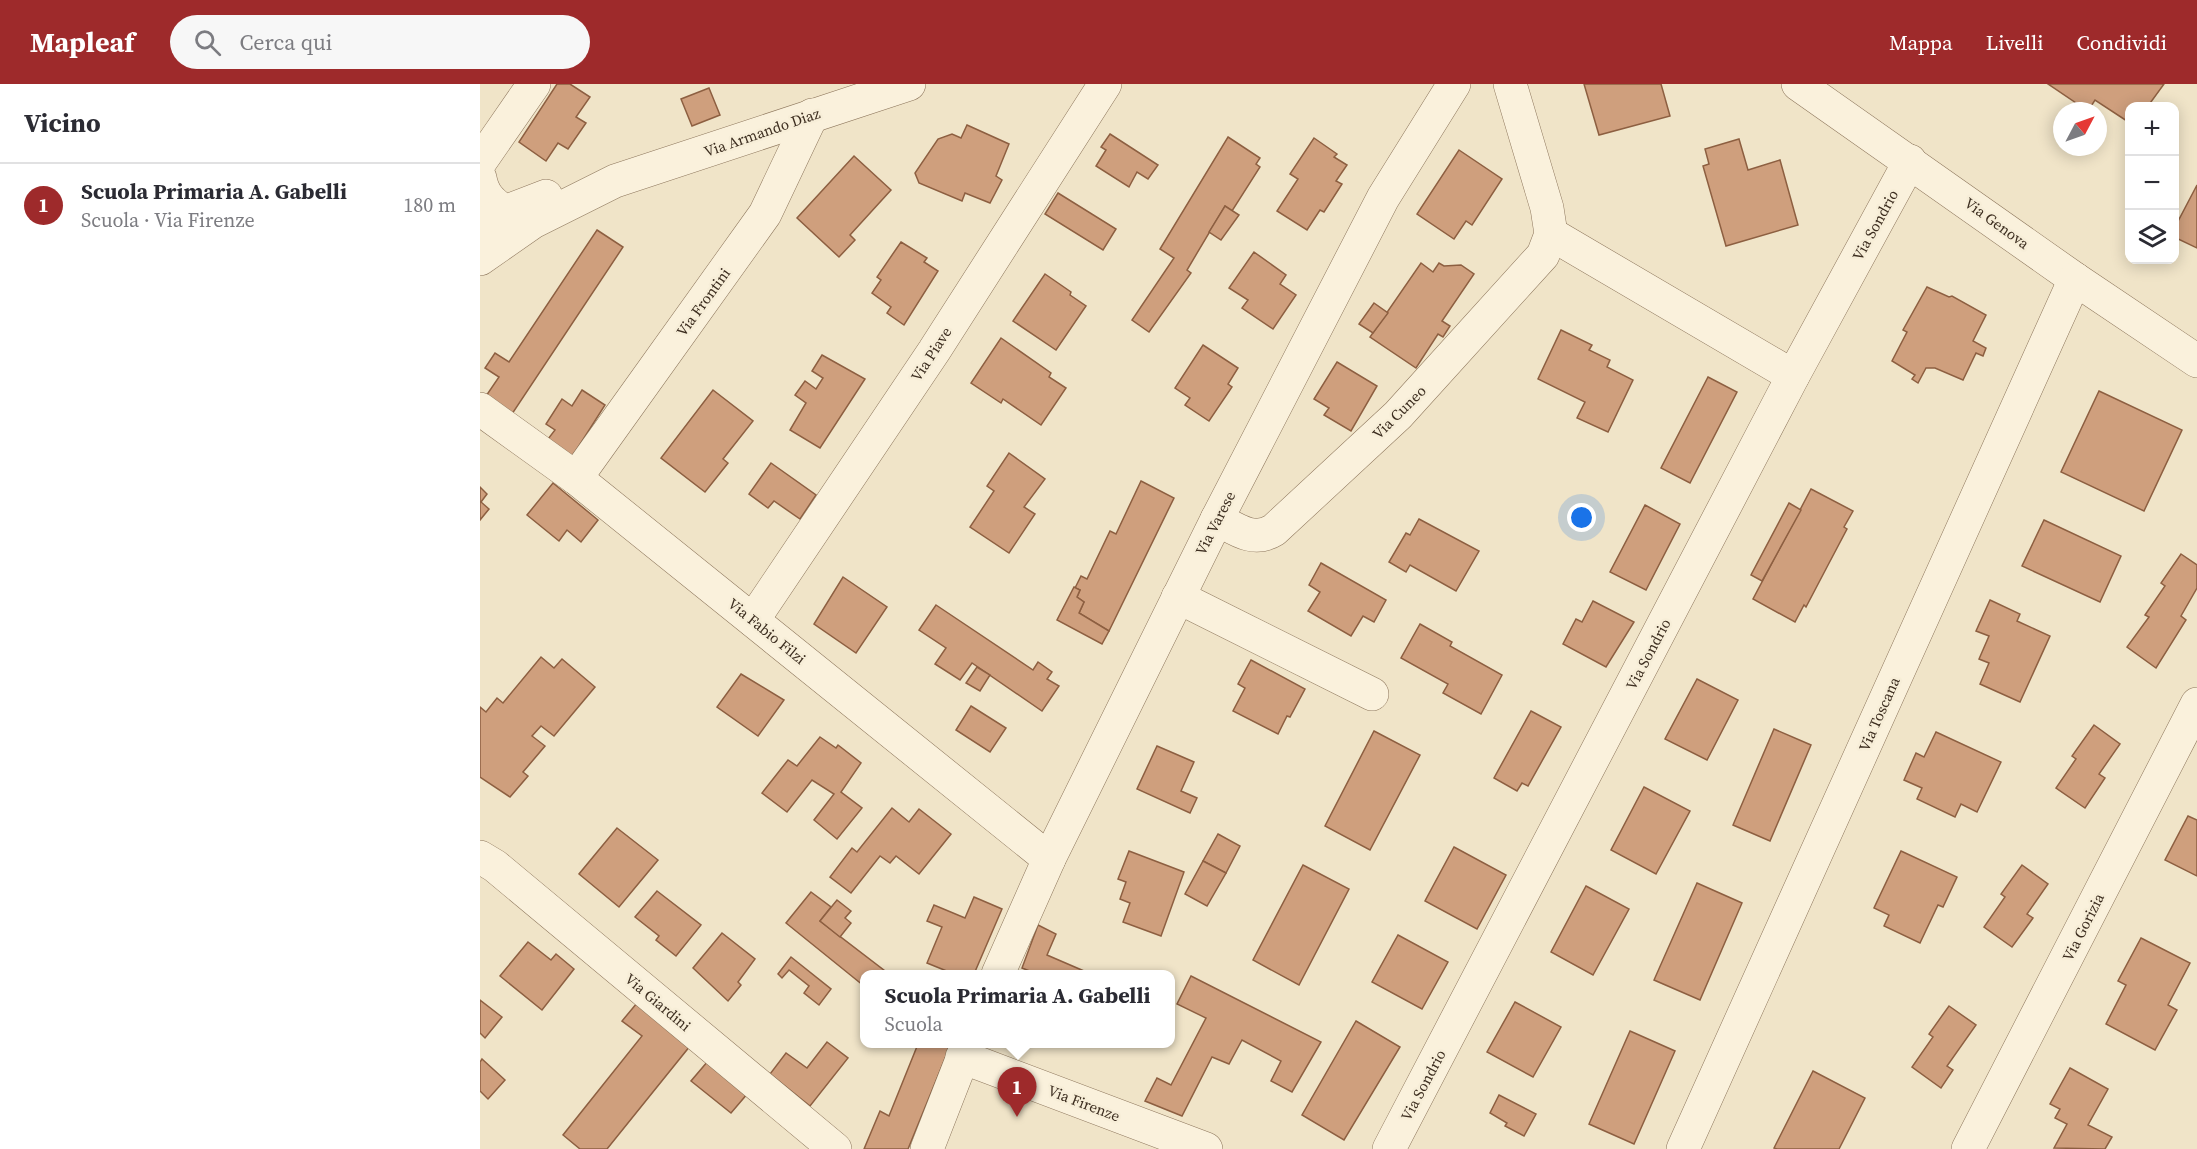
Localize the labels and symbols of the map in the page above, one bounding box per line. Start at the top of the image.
street label: Via Armando Diaz [701,102,823,162]
north arrow [2053,102,2107,156]
street label: Via Sondrio [1847,186,1903,264]
street label: Via Genova [1960,192,2034,254]
street label: Via Frontini [671,263,735,341]
street label: Via Piave [906,322,957,385]
street label: Via Cuneo [1367,380,1431,444]
street label: Via Varese [1190,487,1240,559]
your location [1567,503,1596,532]
street label: Via Fabio Filzi [724,593,810,669]
street label: Via Sondrio [1620,615,1676,693]
street label: Via Toscana [1853,673,1905,755]
street label: Via Gorizia [2057,889,2109,965]
street label: Via Giardini [621,968,695,1036]
street label: Via Sondrio [1395,1046,1451,1124]
pin: 1 [998,1068,1036,1117]
street label: Via Firenze [1045,1080,1123,1126]

